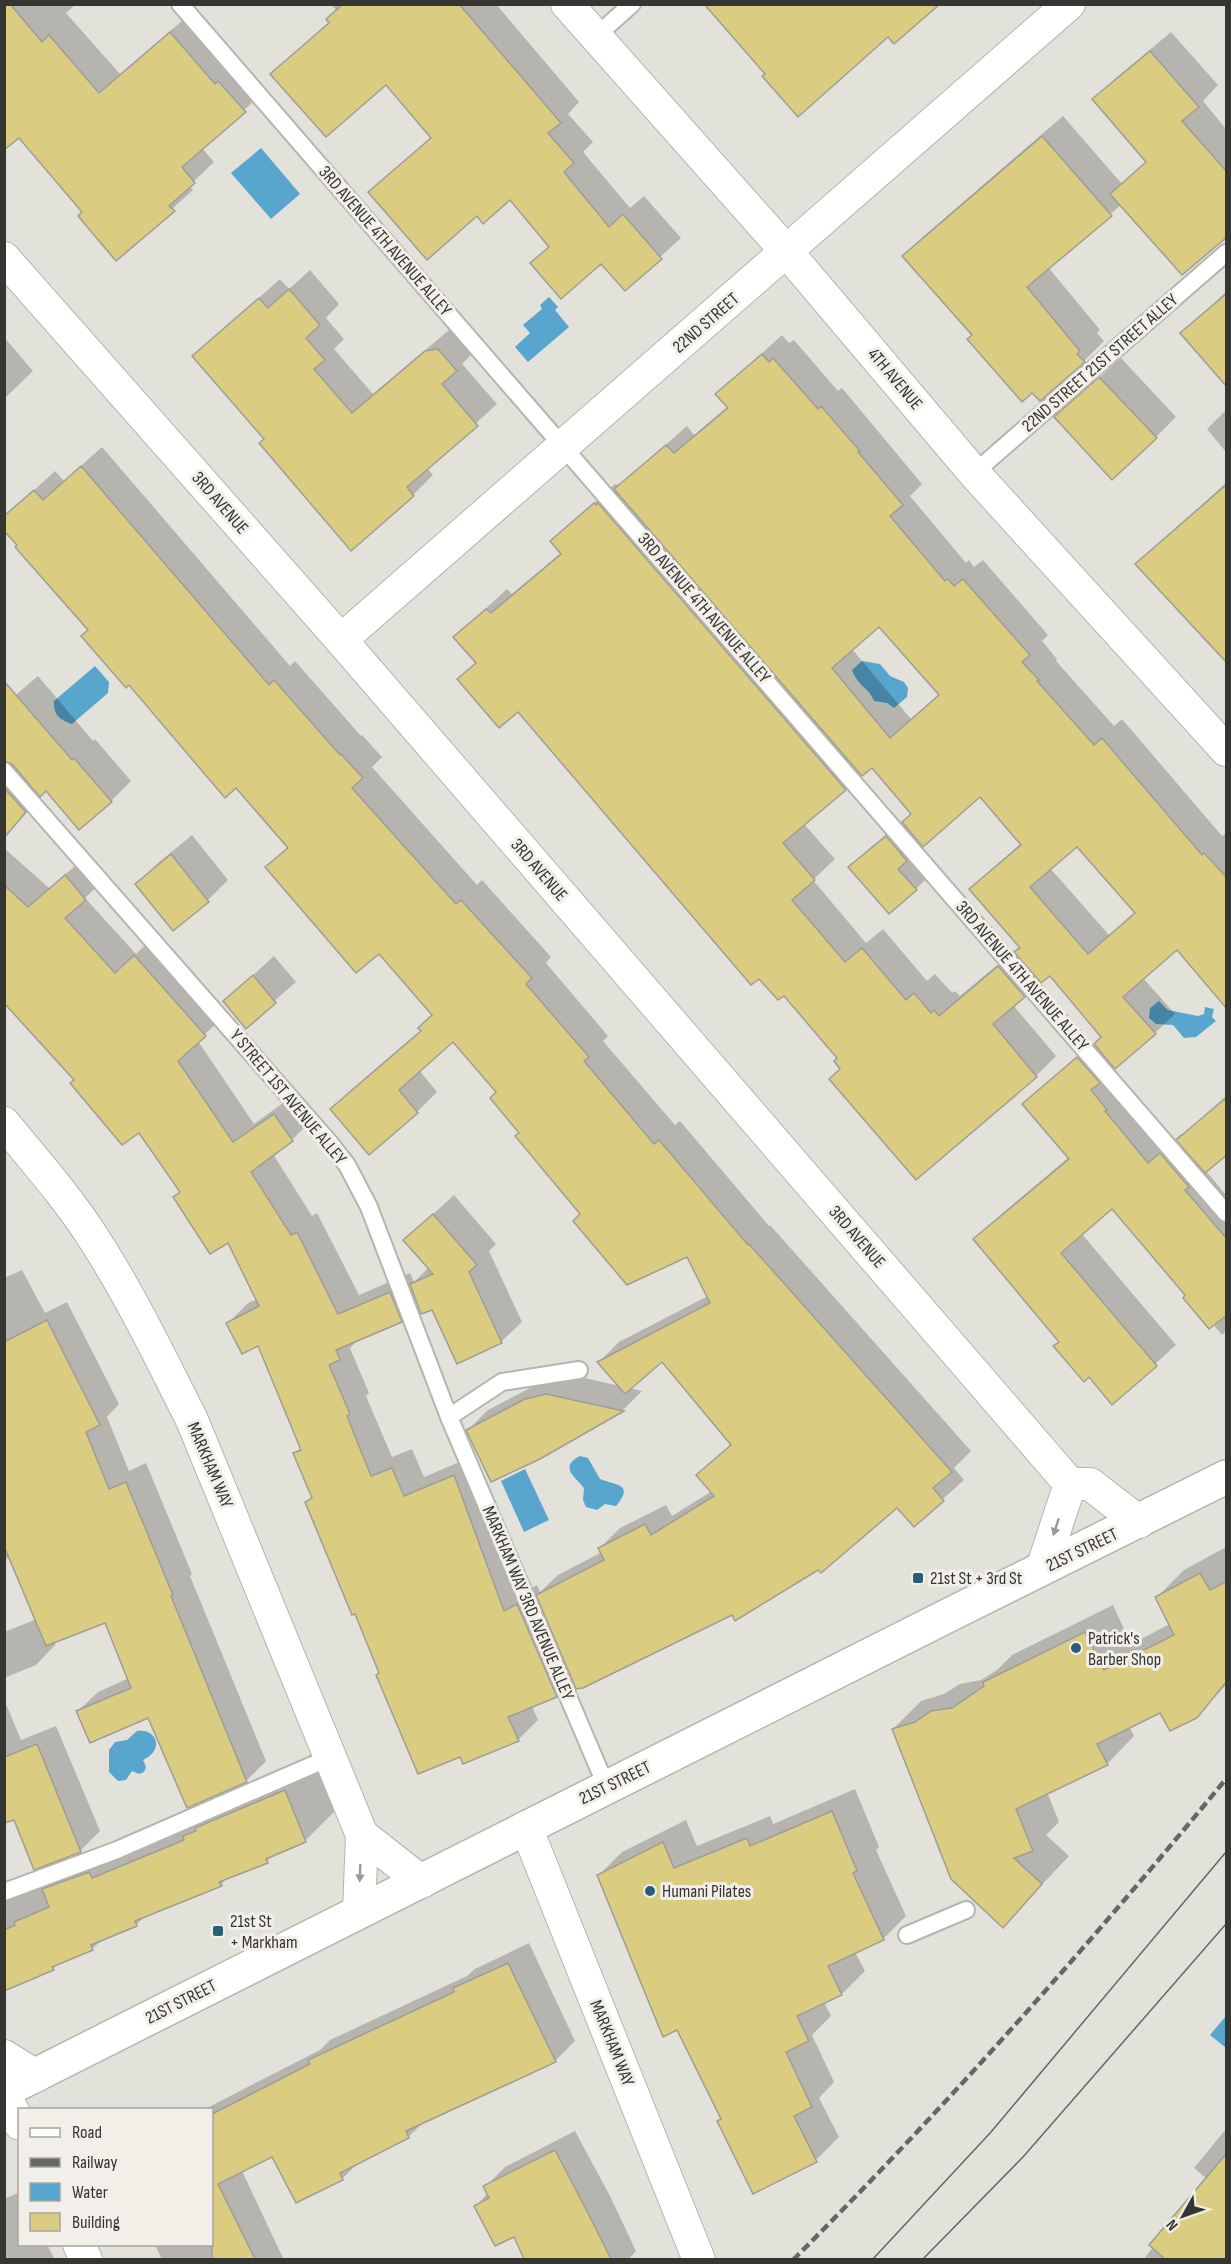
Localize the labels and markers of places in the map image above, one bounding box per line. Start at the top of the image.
place label: 21st St + 3rd St [930,1568,1023,1589]
marker: 21st St + 3rd St [911,1571,925,1585]
place label: Patrick's Barber Shop [1088,1628,1161,1670]
marker: Patrick's Barber Shop [1069,1641,1083,1655]
place label: Humani Pilates [662,1881,751,1902]
marker: Humani Pilates [643,1884,657,1898]
place label: 21st St + Markham [230,1911,298,1953]
marker: 21st St + Markham [211,1924,225,1938]

